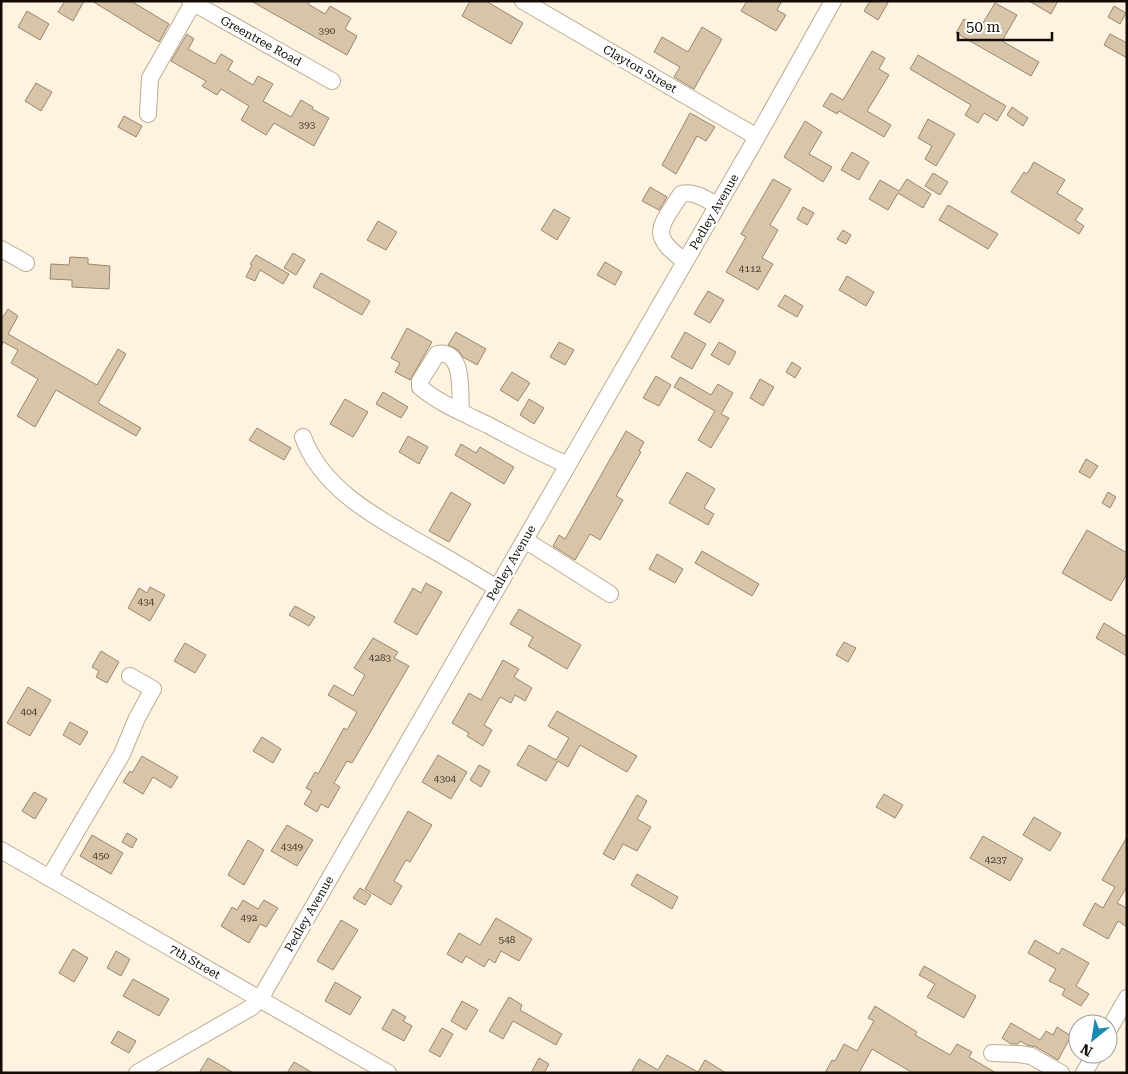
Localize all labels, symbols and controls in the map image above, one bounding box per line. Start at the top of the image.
scale bar [958,10,1052,42]
street label: Greentree Road [218,13,304,69]
text: 50 m [966,18,1001,36]
house number: 390 [319,25,336,36]
street label: Clayton Street [601,42,680,96]
house number: 393 [299,119,316,130]
street label: Pedley Avenue [687,171,742,252]
house number: 4112 [739,263,762,274]
street label: Pedley Avenue [484,522,539,603]
house number: 434 [138,596,155,607]
house number: 4283 [369,652,392,663]
house number: 404 [21,706,38,717]
house number: 4304 [434,773,457,784]
house number: 4349 [281,841,304,852]
house number: 450 [93,850,110,861]
house number: 4237 [985,854,1008,865]
street label: Pedley Avenue [282,873,337,954]
house number: 492 [241,912,258,923]
house number: 548 [499,934,516,945]
street label: 7th Street [167,942,223,982]
north arrow [1068,1014,1118,1064]
text: N [1078,1041,1095,1060]

